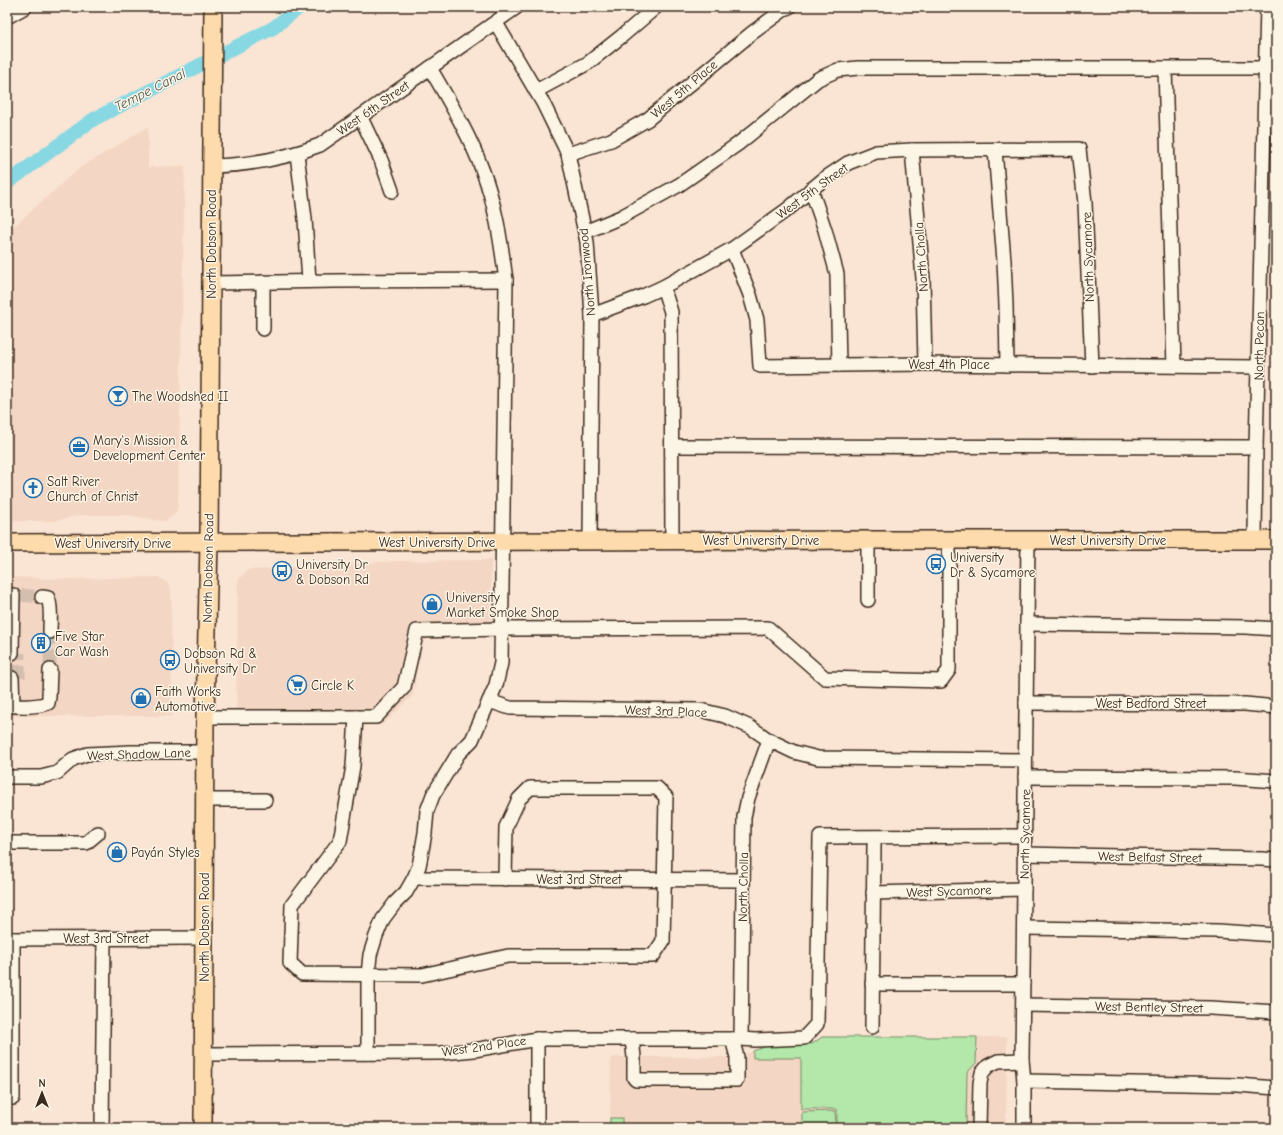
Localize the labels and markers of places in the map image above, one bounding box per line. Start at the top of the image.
bar icon: The Woodshed II [107,385,129,407]
place label: The Woodshed II [132,389,228,404]
place label: Mary's Mission & Development Center [93,433,206,463]
office icon: Mary's Mission & Development Center [68,436,90,458]
place label: Salt River Church of Christ [47,474,139,504]
church icon: Salt River Church of Christ [22,477,44,499]
place label: University Dr & Sycamore [950,550,1036,580]
bus stop icon: University Dr & Sycamore [925,553,947,575]
place label: University Dr & Dobson Rd [296,557,369,587]
bus stop icon: University Dr & Dobson Rd [271,560,293,582]
place label: University Market Smoke Shop [446,590,559,620]
shop icon: University Market Smoke Shop [421,593,443,615]
place label: Five Star Car Wash [55,629,109,659]
building icon: Five Star Car Wash [30,632,52,654]
place label: Dobson Rd & University Dr [184,646,257,676]
bus stop icon: Dobson Rd & University Dr [159,649,181,671]
supermarket icon: Circle K [286,674,308,696]
place label: Circle K [311,678,355,693]
place label: Faith Works Automotive [155,684,221,714]
shop icon: Faith Works Automotive [130,687,152,709]
shop icon: Payán Styles [106,841,128,863]
place label: Payán Styles [131,845,200,860]

